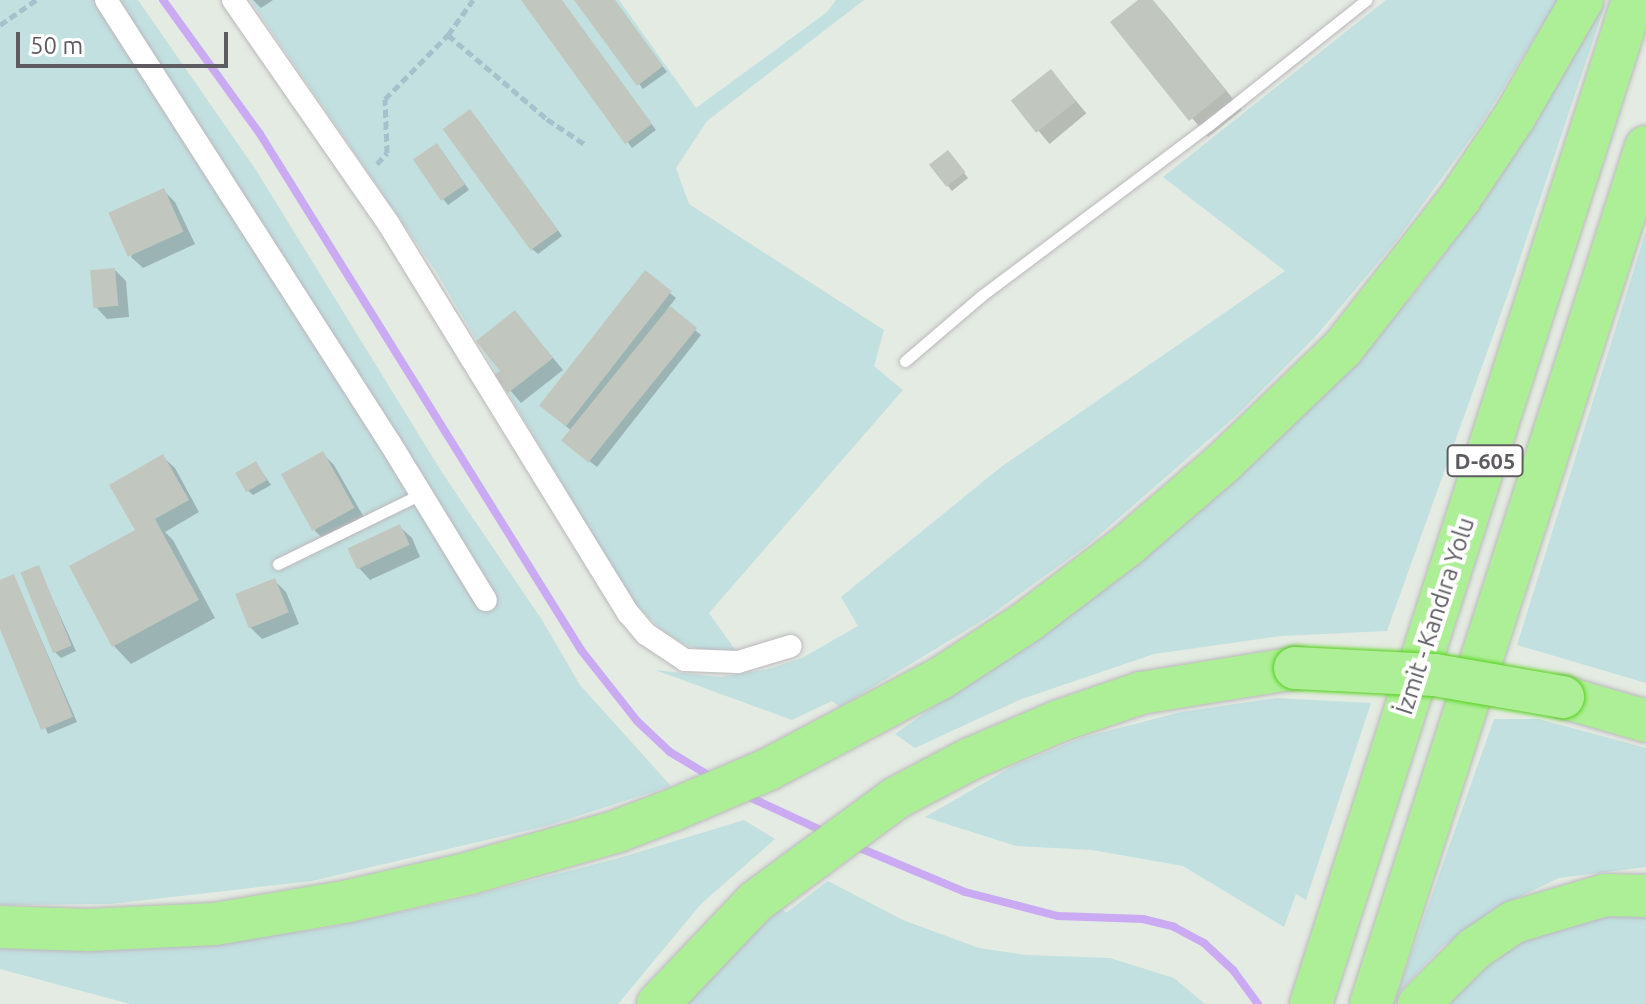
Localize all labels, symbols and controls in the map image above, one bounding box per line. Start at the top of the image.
scale bar [20,16,232,66]
text: 50 m [30,32,83,59]
road number: D-605 [1445,443,1525,479]
street label: İzmit - Kandıra Yolu [1390,514,1480,718]

